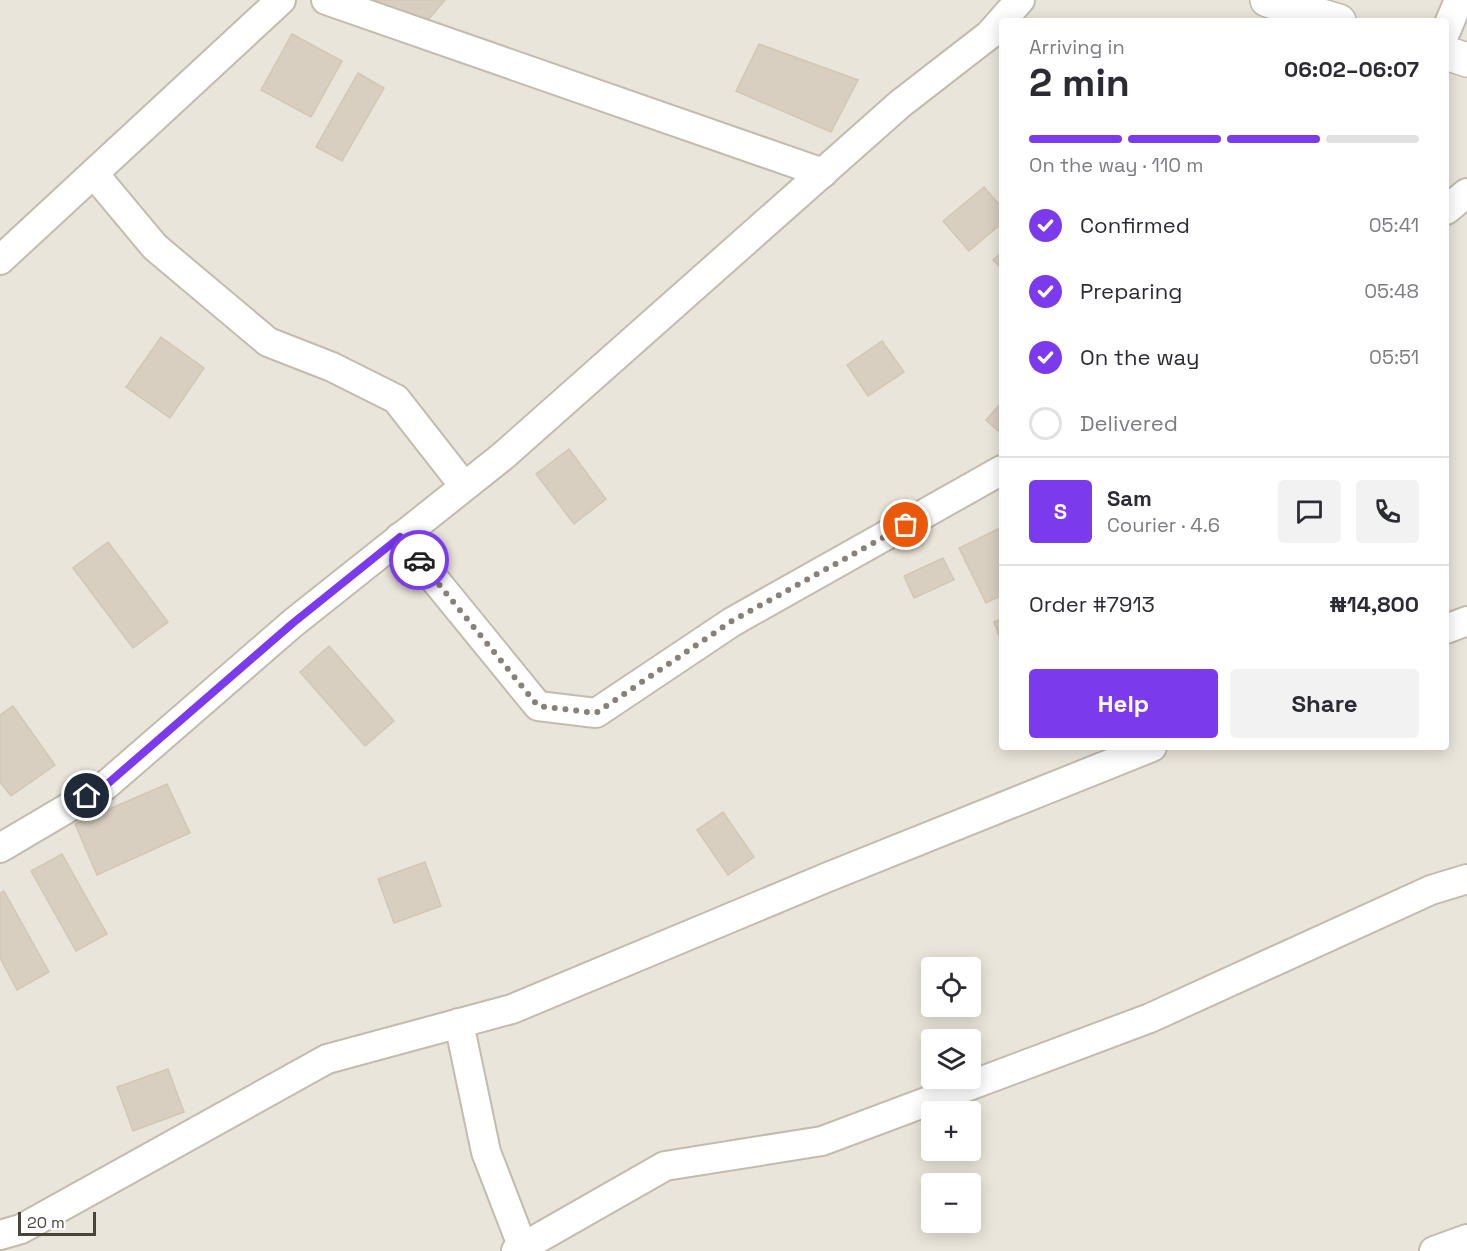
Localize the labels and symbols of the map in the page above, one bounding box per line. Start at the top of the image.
pin [880,499,931,550]
courier [389,530,449,590]
pin [61,770,112,821]
scale bar [18,1209,96,1236]

